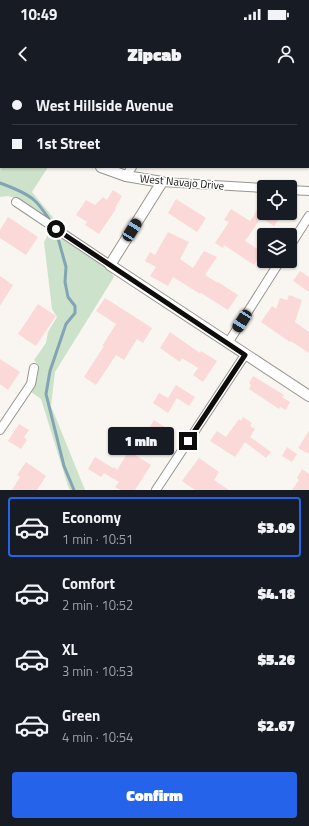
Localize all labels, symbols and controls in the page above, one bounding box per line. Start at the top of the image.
text: 10:49 [20,3,57,26]
text: Zipcab [127,41,182,68]
icon: back [12,43,34,65]
icon: person [275,43,297,65]
text: West Hillside Avenue [36,94,174,117]
text: 1st Street [36,132,100,155]
street label: West Navajo Drive [139,170,225,194]
map controls [257,180,297,268]
button: locate [257,180,297,220]
car [121,217,143,243]
route start [47,220,65,238]
button: layers [257,228,297,268]
car [230,308,254,334]
callout: 1 min [108,427,174,455]
text: 1 min [125,431,157,451]
route end [179,432,197,450]
text: Economy [62,506,121,529]
icon: car [14,509,50,545]
text: $3.09 [258,516,295,539]
text: 1 min · 10:51 [62,529,133,549]
text: Comfort [62,572,115,595]
icon: car [14,575,50,611]
text: $4.18 [258,582,295,605]
text: 2 min · 10:52 [62,595,133,615]
text: XL [62,638,78,661]
icon: car [14,641,50,677]
text: $5.26 [258,648,295,671]
text: 3 min · 10:53 [62,661,133,681]
text: Green [62,704,100,727]
icon: car [14,707,50,743]
text: $2.67 [258,714,295,737]
text: 4 min · 10:54 [62,727,133,747]
button: Confirm [12,772,297,818]

